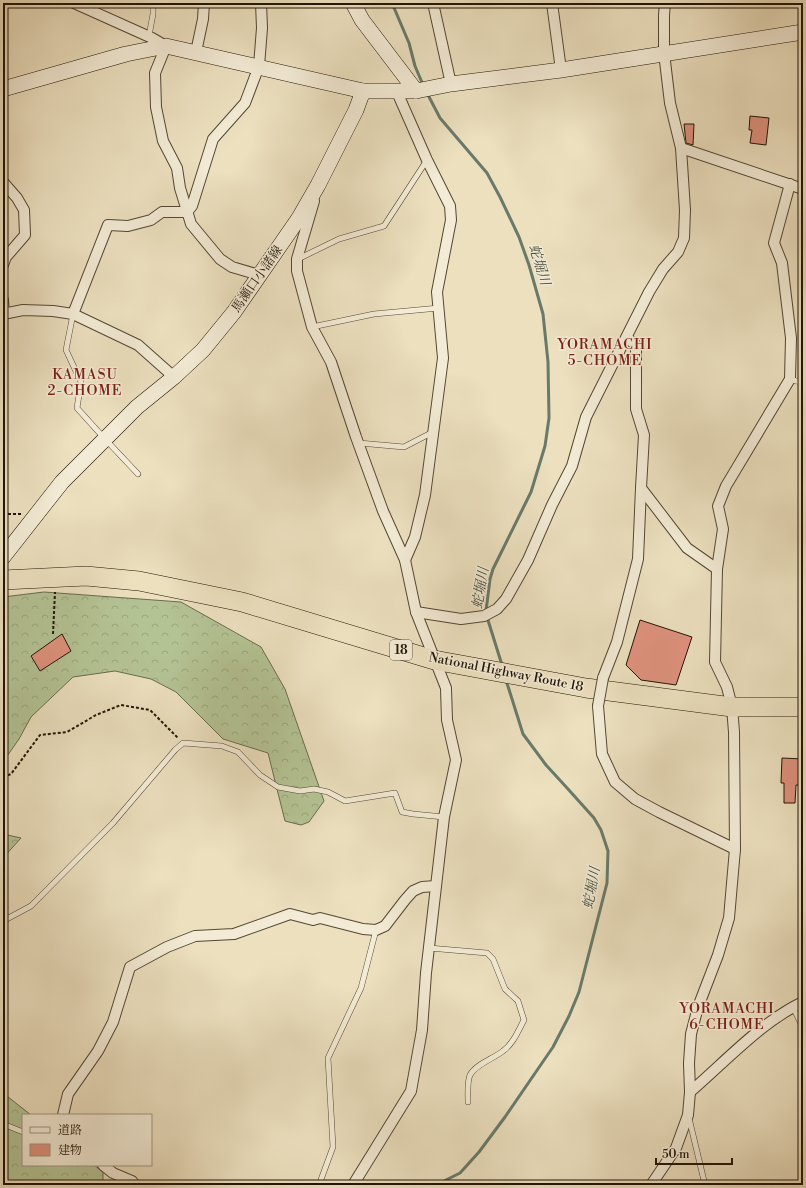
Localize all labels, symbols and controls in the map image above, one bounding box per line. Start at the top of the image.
street label: 馬瀬口小諸線 [228,242,286,316]
water label: 蛇堀川 [524,242,554,290]
district label: YORAMACHI 5-CHOME [557,336,652,370]
district label: KAMASU 2-CHOME [48,366,122,400]
water label: 蛇堀川 [469,564,493,610]
road number: 18 [390,640,412,660]
street label: National Highway Route 18 [427,649,585,695]
water label: 蛇堀川 [579,864,605,910]
district label: YORAMACHI 6-CHOME [679,1000,774,1034]
legend [22,1114,152,1166]
text: 道路 [58,1123,82,1138]
scale bar [656,1140,732,1166]
text: 建物 [58,1143,82,1158]
text: 50 m [662,1147,690,1162]

